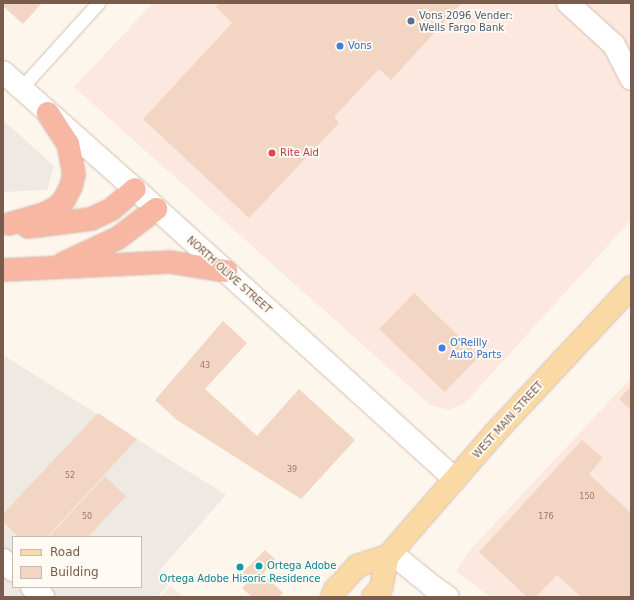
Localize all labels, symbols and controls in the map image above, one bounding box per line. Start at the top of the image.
place label: Vons 2096 Vender: Wells Fargo Bank [419,9,513,32]
marker: Vons 2096 Vender: Wells Fargo Bank [406,16,416,26]
place label: Vons [348,40,372,52]
marker: Vons [335,41,345,51]
place label: Rite Aid [280,147,319,159]
marker: Rite Aid [267,148,277,158]
street label: NORTH OLIVE STREET [184,234,274,316]
place label: O'Reilly Auto Parts [450,336,501,360]
marker: O'Reilly Auto Parts [437,343,447,353]
house number: 43 [200,361,210,371]
street label: WEST MAIN STREET [470,379,546,461]
house number: 39 [287,465,297,475]
house number: 52 [65,471,75,481]
house number: 150 [579,492,595,502]
house number: 50 [82,512,92,522]
house number: 176 [538,512,554,522]
legend [12,536,142,588]
text: Road [50,545,80,559]
place label: Ortega Adobe [267,560,336,572]
marker: Ortega Adobe [254,561,264,571]
marker: Ortega Adobe Hisoric Residence [235,562,245,572]
text: Building [50,565,99,579]
place label: Ortega Adobe Hisoric Residence [160,573,320,585]

